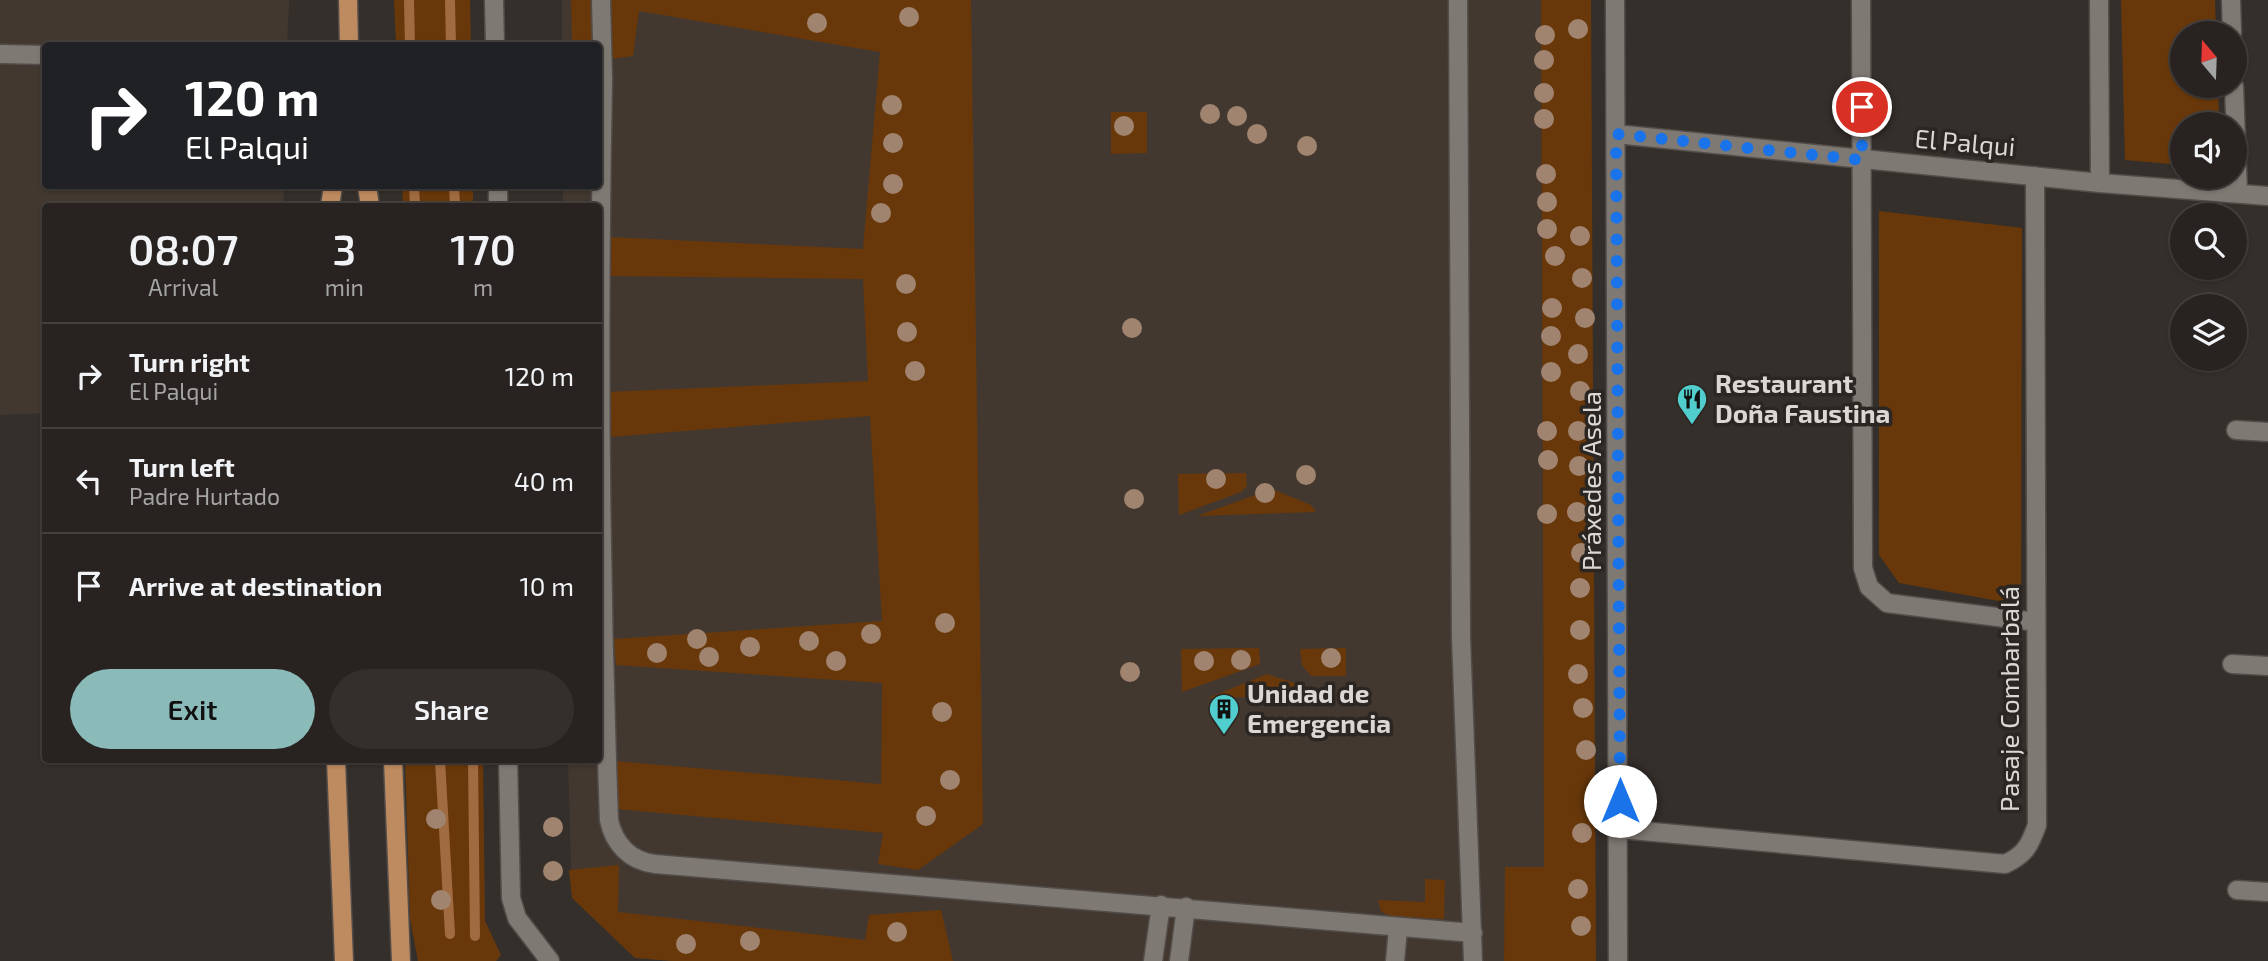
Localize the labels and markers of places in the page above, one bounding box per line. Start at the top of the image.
pin [1832,77,1892,137]
place label: Restaurant Doña Faustina [1715,367,1890,428]
restaurant icon: Restaurant Doña Faustina [1675,382,1709,426]
place label: Unidad de Emergencia [1247,677,1391,738]
building icon: Unidad de Emergencia [1207,692,1241,736]

